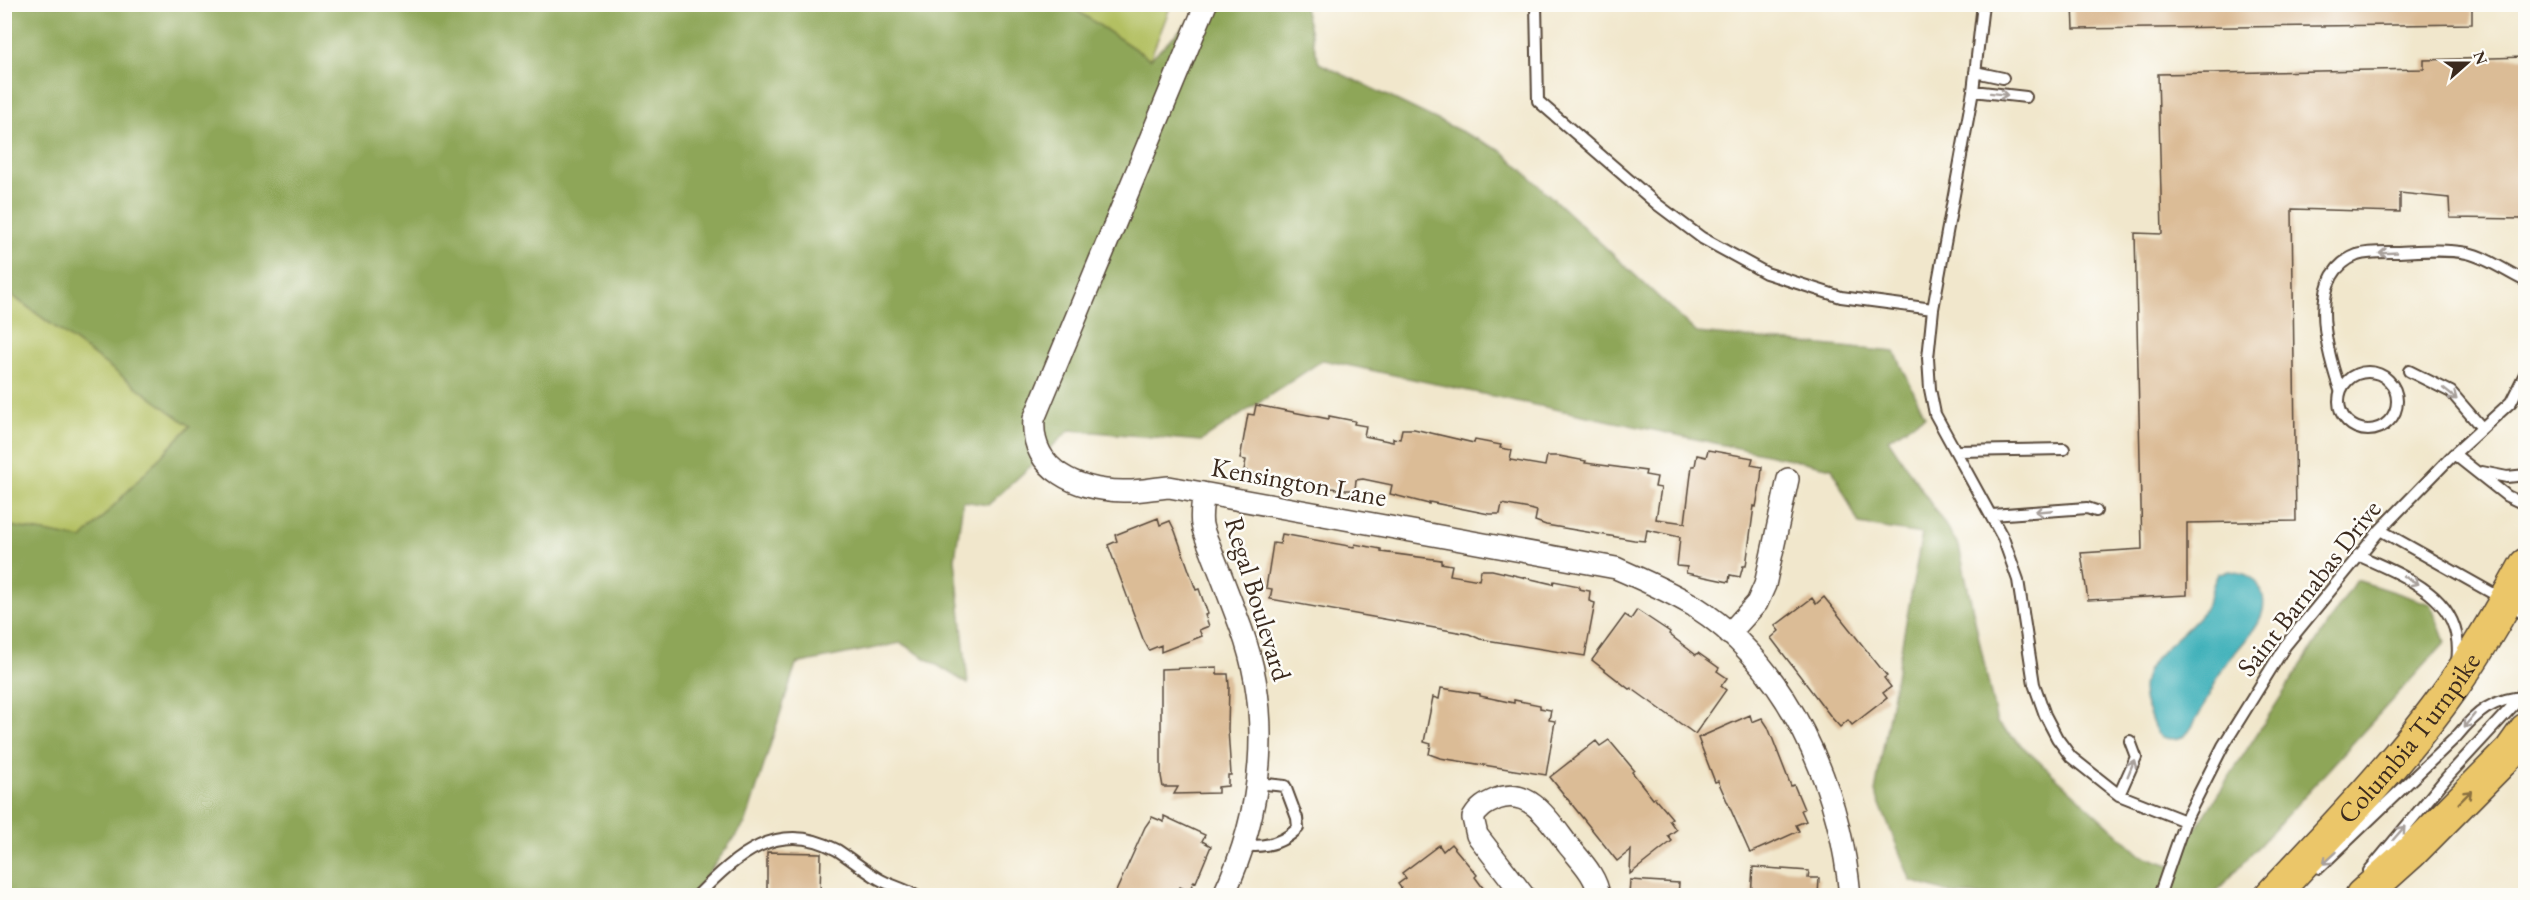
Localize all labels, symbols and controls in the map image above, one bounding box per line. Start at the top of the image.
north arrow [2437,33,2497,93]
text: N [2468,48,2493,68]
one-way arrow [1989,89,2009,100]
one-way arrow [2378,247,2398,258]
one-way arrow [2442,387,2458,400]
street label: Kensington Lane [1209,449,1389,514]
street label: Saint Barnabas Drive [2229,492,2388,683]
one-way arrow [2034,506,2054,517]
street label: Regal Boulevard [1217,513,1300,685]
one-way arrow [2402,575,2420,587]
street label: Columbia Turnpike [2329,646,2488,831]
one-way arrow [2462,713,2476,728]
one-way arrow [2126,760,2137,778]
one-way arrow [2457,790,2472,805]
one-way arrow [2392,826,2406,841]
one-way arrow [2323,850,2338,864]

